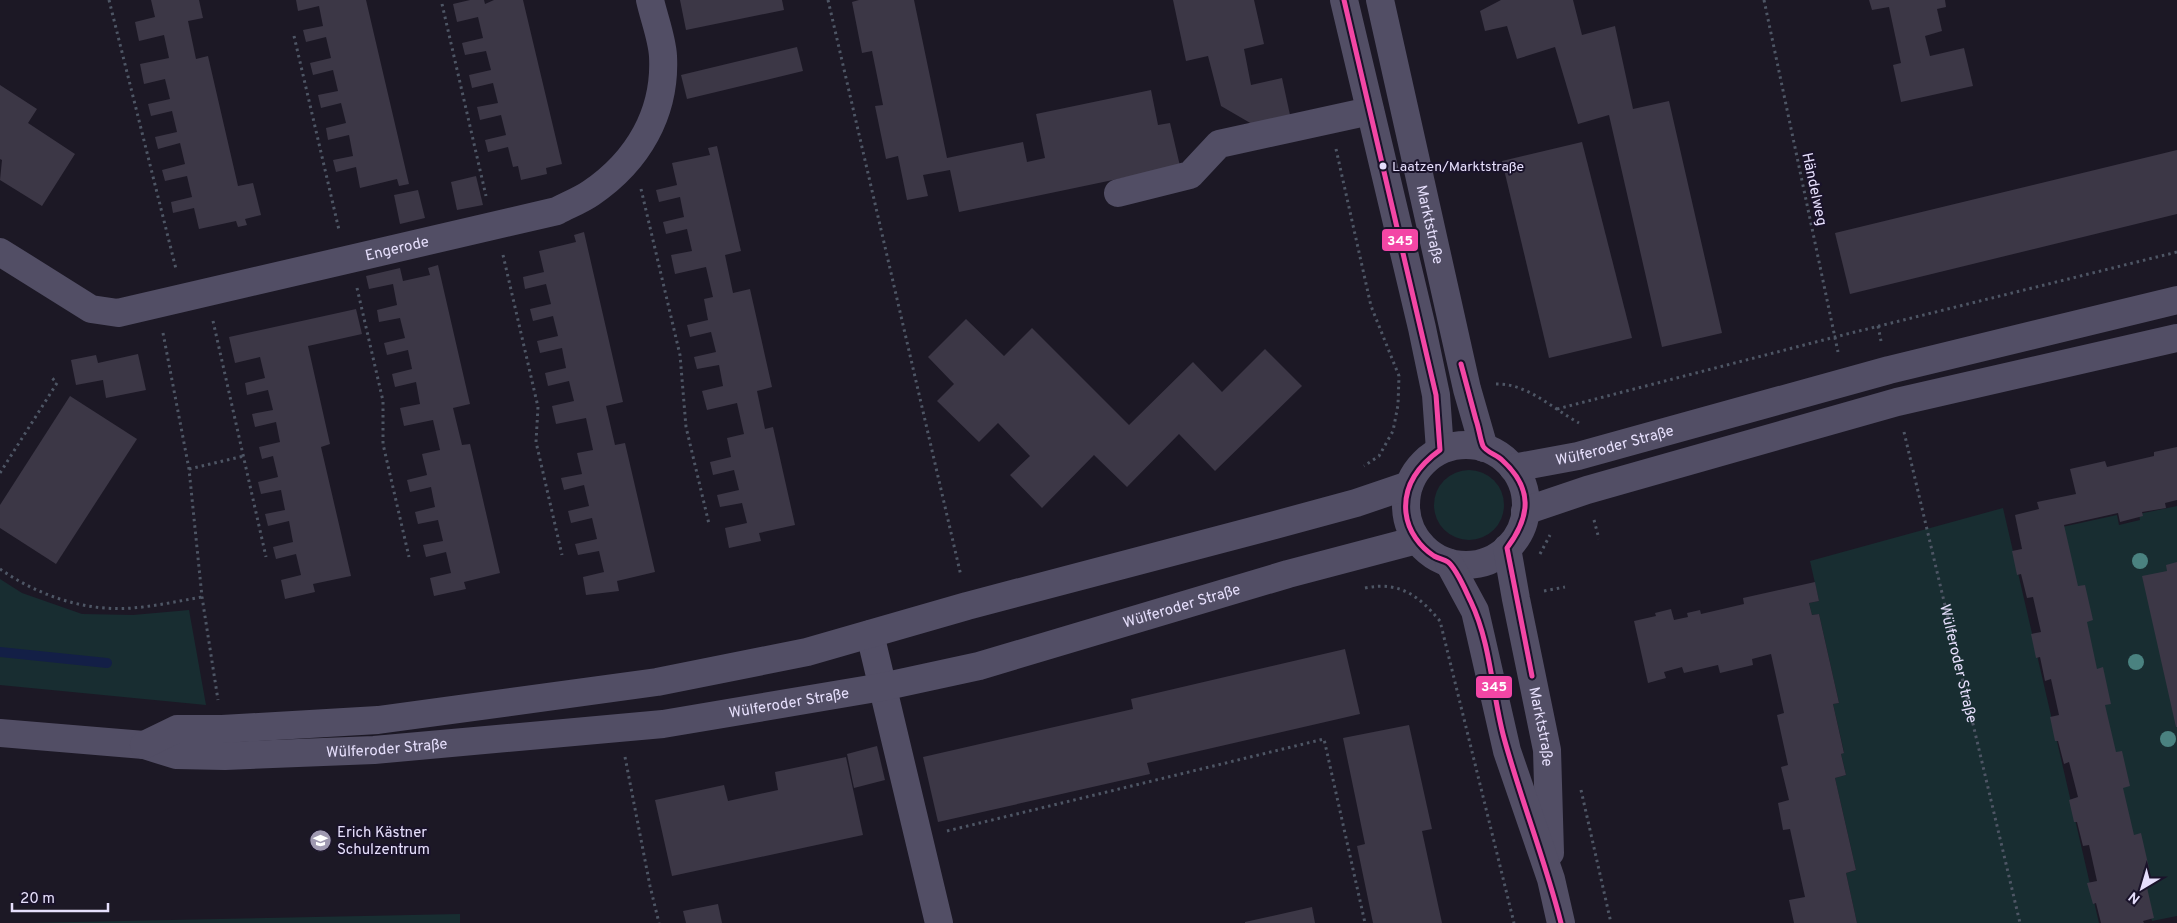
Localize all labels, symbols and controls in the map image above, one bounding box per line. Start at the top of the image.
street label: Händelweg [1797,151,1831,228]
place label: Laatzen/Marktstraße [1392,159,1524,176]
marker: Laatzen/Marktstraße [1378,161,1388,171]
street label: Marktstraße [1411,183,1447,266]
line badge: 345 [1381,228,1419,252]
street label: Engerode [364,233,431,266]
text: 345 [1387,233,1413,250]
street label: Wülferoder Straße [1554,422,1676,471]
street label: Wülferoder Straße [1121,581,1243,634]
street label: Wülferoder Straße [1934,603,1980,725]
line badge: 345 [1475,675,1513,699]
text: 345 [1481,679,1507,696]
street label: Wülferoder Straße [728,685,851,724]
street label: Marktstraße [1523,685,1555,767]
street label: Wülferoder Straße [326,735,448,763]
place label: Erich Kästner Schulzentrum [337,824,430,860]
school or university icon: Erich Kästner Schulzentrum [309,829,333,853]
north arrow [2117,863,2167,913]
scale bar [12,880,109,912]
text: N [2126,887,2144,907]
text: 20 m [20,890,55,909]

